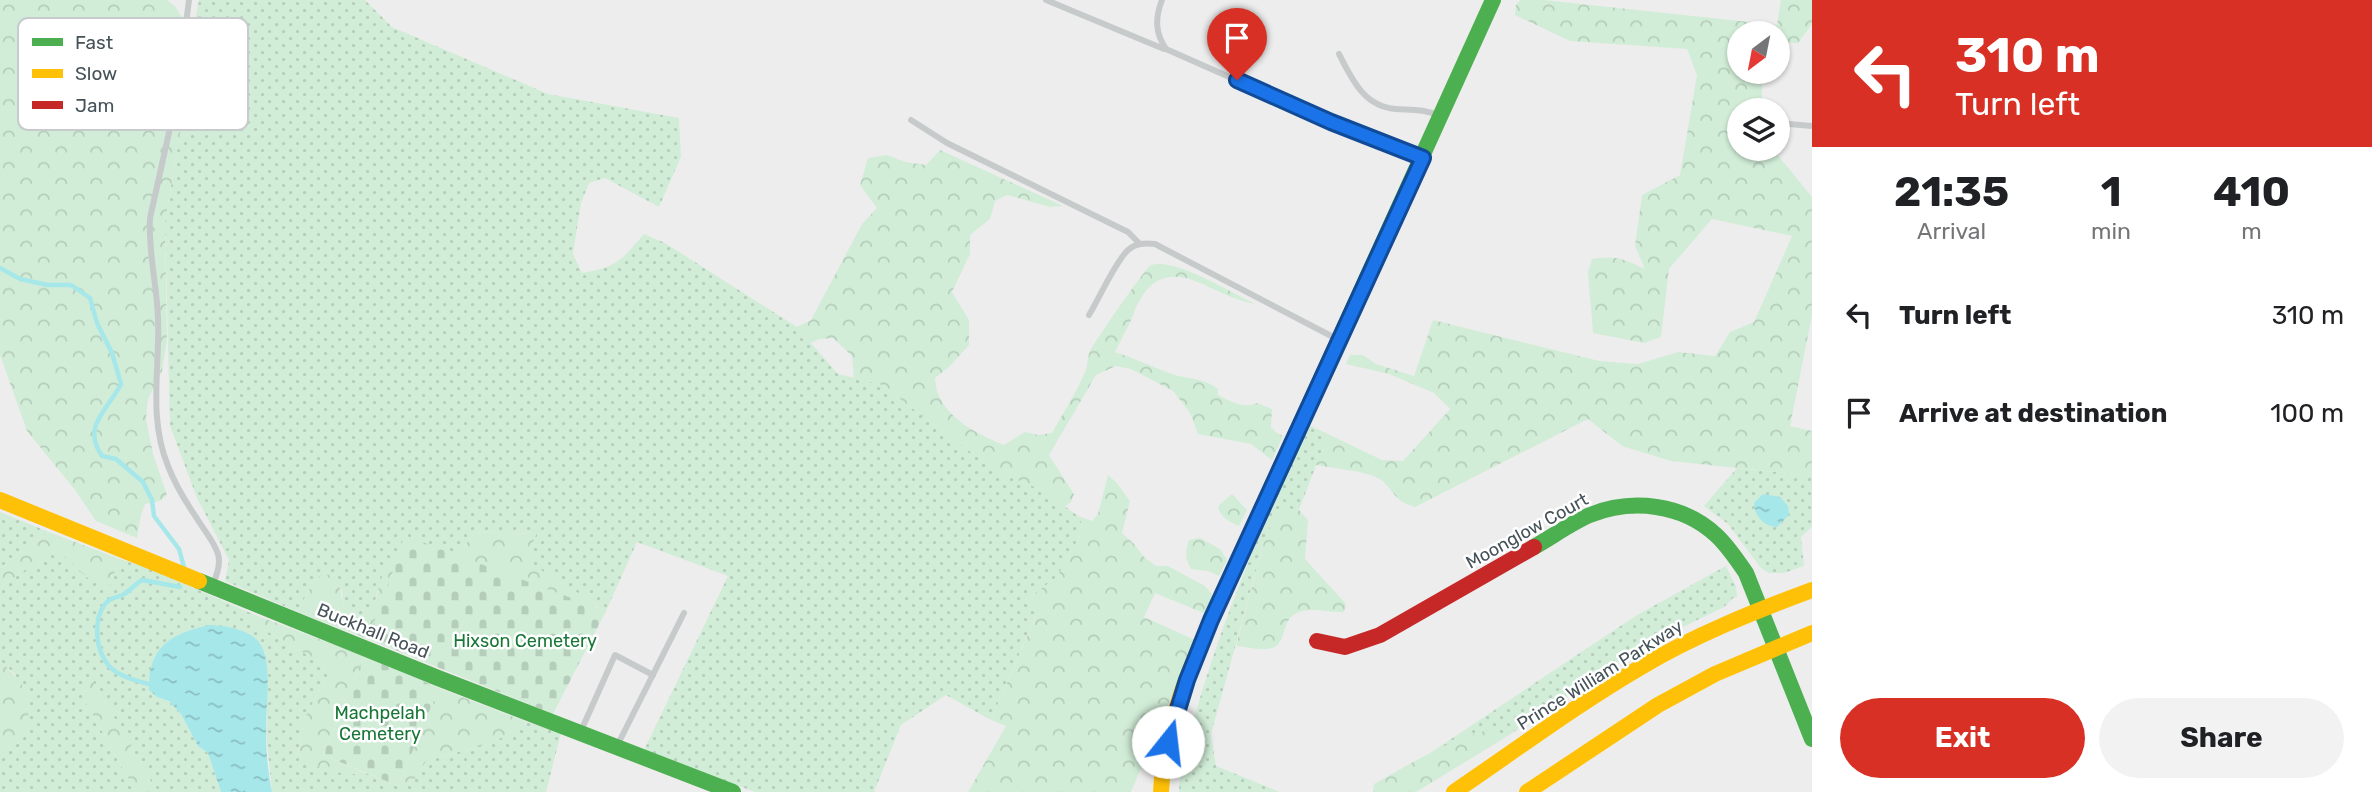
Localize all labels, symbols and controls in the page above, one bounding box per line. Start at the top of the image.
pin [1207,8,1267,80]
legend [18,18,248,130]
icon: arrive [1218,19,1256,57]
north arrow [1727,21,1790,84]
map controls [1727,21,1790,161]
text: 310 m [1955,26,2100,84]
icon: left [1840,28,1931,119]
text: Fast [75,31,114,54]
text: Slow [75,62,117,85]
text: Turn left [1955,85,2080,123]
text: Jam [75,94,114,117]
button: layers [1727,98,1790,161]
text: 21:35 [1894,167,2009,217]
text: 1 [2101,167,2122,217]
text: 410 [2213,167,2290,217]
text: Arrival [1917,217,1986,245]
text: min [2091,217,2131,245]
text: m [2241,217,2262,245]
icon: left [1840,296,1878,334]
text: Turn left [1899,300,2011,331]
text: 310 m [2272,300,2344,331]
icon: arrive [1840,394,1878,432]
text: Arrive at destination [1899,398,2167,429]
text: 100 m [2270,398,2344,429]
street label: Moonglow Court [1462,488,1592,574]
street label: Buckhall Road [314,599,432,663]
street label: Prince William Parkway [1513,615,1687,735]
park label: Hixson Cemetery [453,630,597,652]
button: Exit [1840,698,2085,778]
button: Share [2099,698,2344,778]
park label: Machpelah Cemetery [334,702,426,745]
position arrow [1131,705,1205,779]

